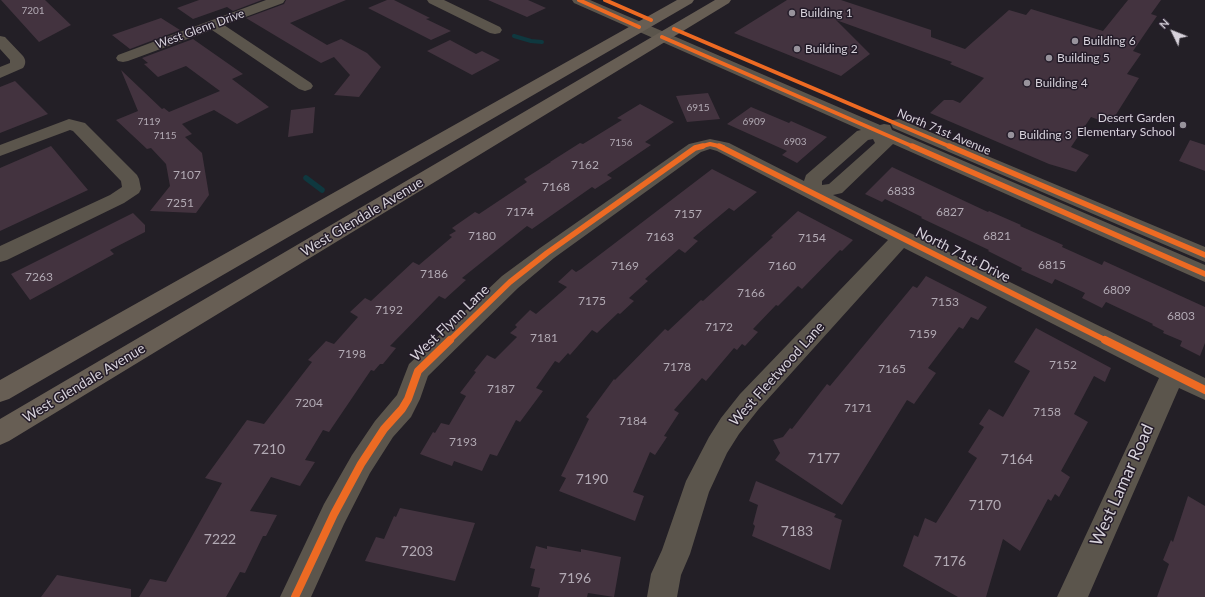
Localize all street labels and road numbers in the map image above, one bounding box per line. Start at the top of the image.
street label: West Glenn Drive [154,6,246,52]
street label: North 71st Avenue [895,106,993,158]
street label: West Glendale Avenue [298,174,426,260]
street label: North 71st Drive [913,224,1013,286]
street label: West Flynn Lane [407,281,493,365]
street label: West Fleetwood Lane [726,319,828,429]
street label: West Glendale Avenue [20,340,148,426]
street label: West Lamar Road [1086,421,1158,549]

